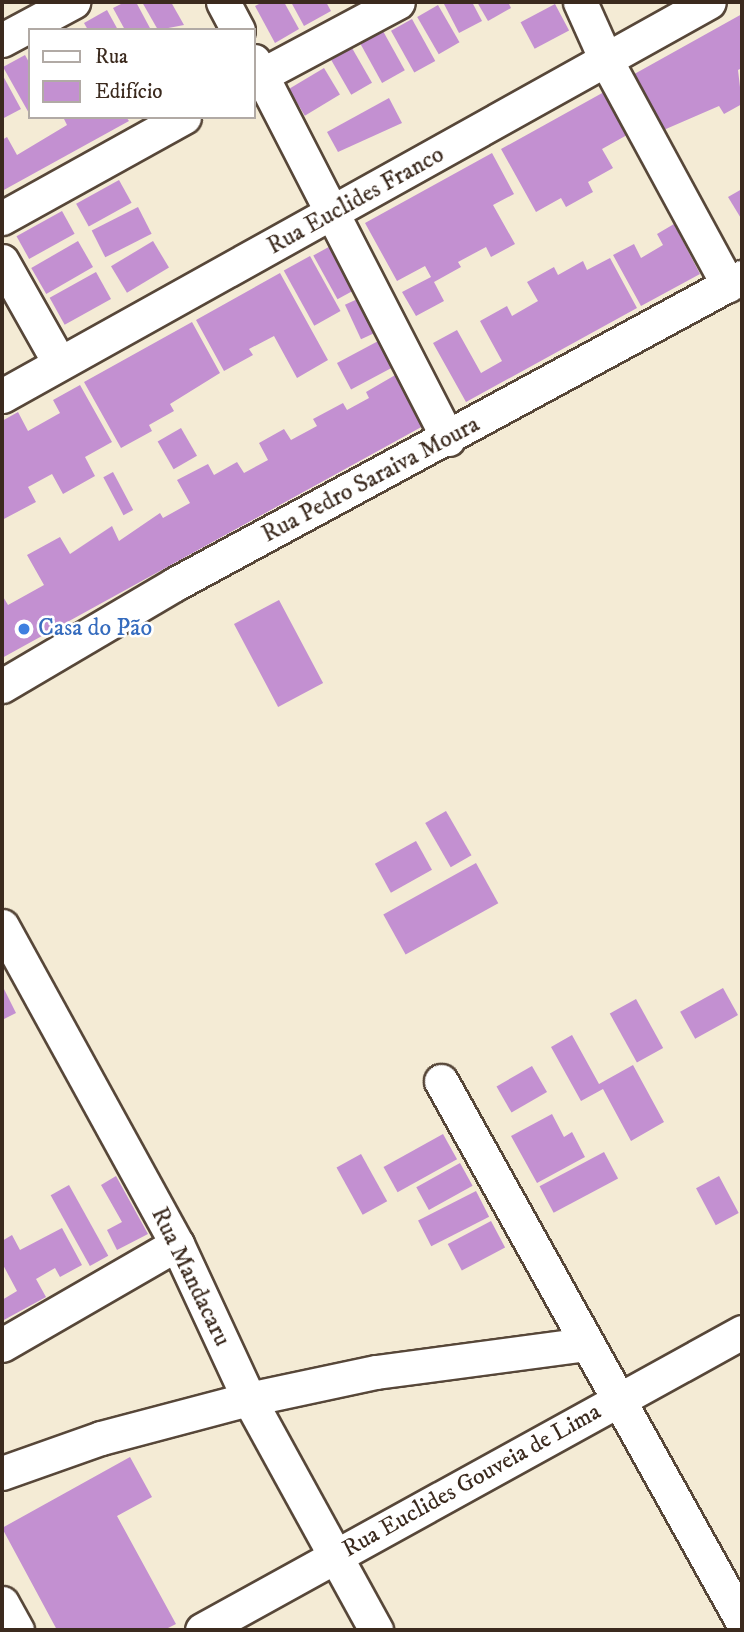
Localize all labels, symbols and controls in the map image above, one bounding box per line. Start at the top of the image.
legend [28,28,256,119]
text: Rua [95,44,128,70]
text: Edifício [95,79,163,105]
street label: Rua Euclides Franco [263,141,449,261]
street label: Rua Pedro Saraiva Moura [257,410,485,550]
place label: Casa do Pão [38,615,152,643]
marker: Casa do Pão [16,621,32,637]
street label: Rua Mandacaru [144,1203,236,1351]
street label: Rua Euclides Gouveia de Lima [338,1398,606,1564]

